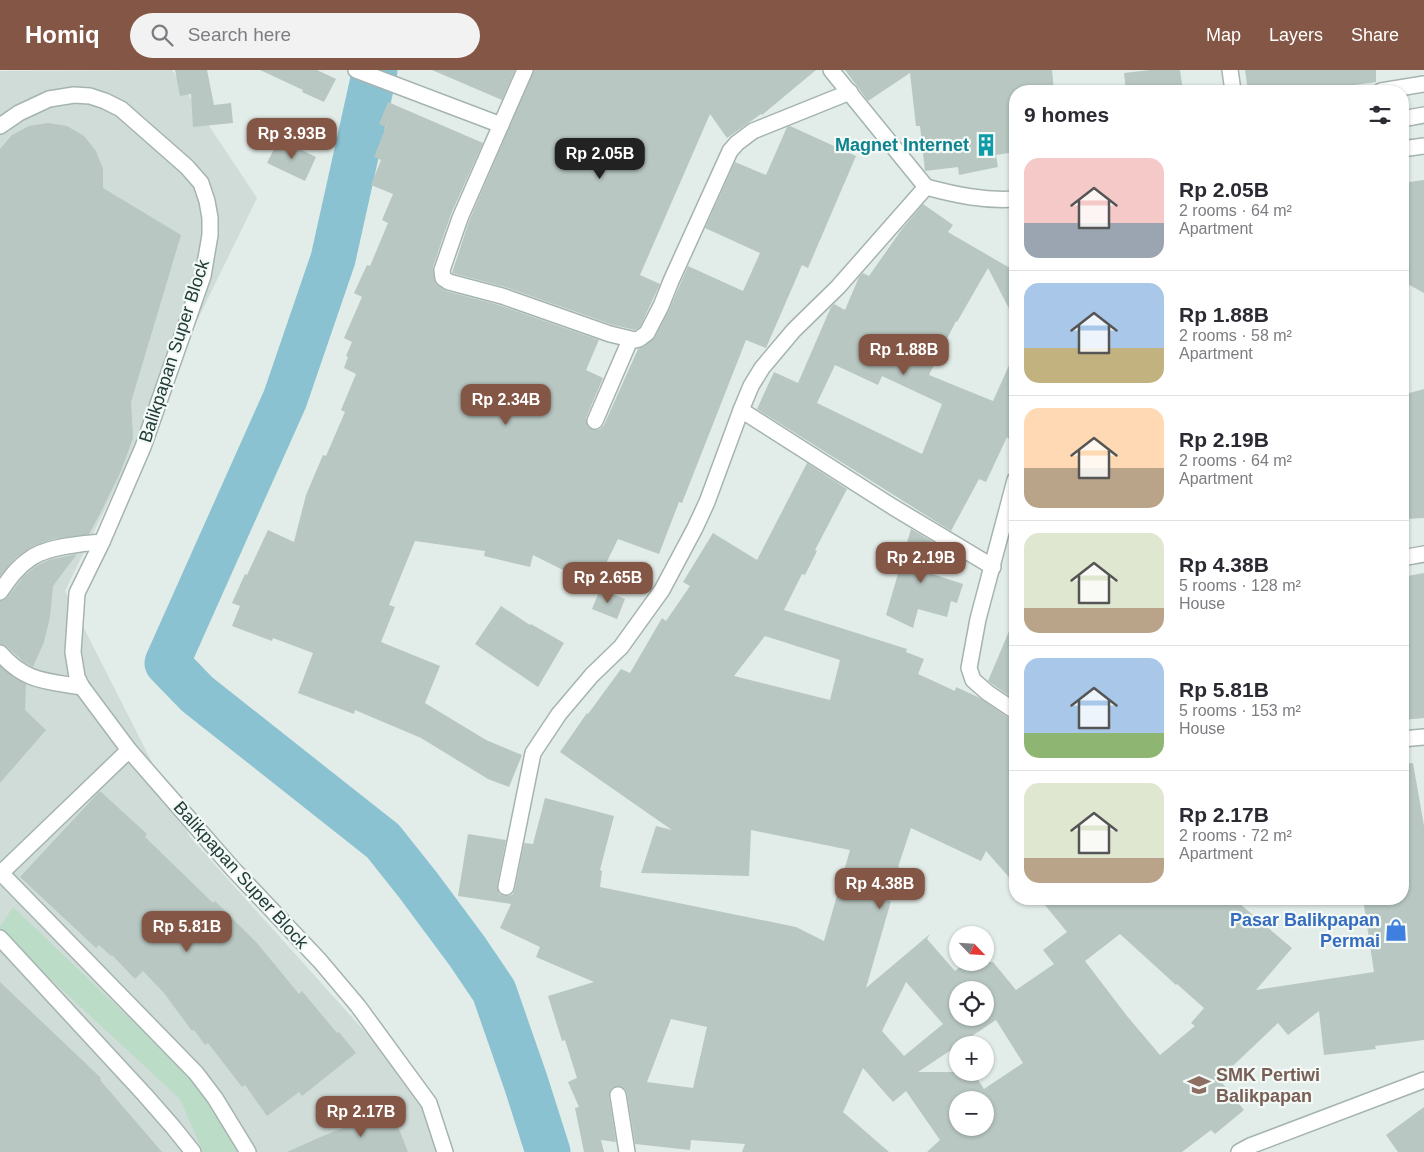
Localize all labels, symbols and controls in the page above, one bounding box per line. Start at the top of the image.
search box [130,13,480,58]
text: Homiq [25,21,100,48]
icon: search [148,21,176,49]
text: Search here [188,24,291,45]
text: Map [1206,25,1241,45]
text: Layers [1269,25,1323,45]
text: Share [1351,25,1399,45]
icon: filters [1366,101,1394,129]
text: 9 homes [1024,103,1109,126]
pin: Rp 3.93B [240,118,344,160]
text: Rp 3.93B [258,125,326,142]
building icon: Magnet Internet [973,132,999,158]
place label: Magnet Internet [835,135,969,155]
pin: Rp 2.05B [548,138,652,180]
text: Rp 2.05B [566,145,634,162]
icon: home [1064,178,1124,238]
text: Rp 2.05B [1179,178,1269,201]
text: 2 rooms · 64 m² [1179,202,1292,219]
text: Apartment [1179,220,1253,237]
street label: Balikpapan Super Block [135,256,213,445]
icon: home [1064,303,1124,363]
text: Rp 1.88B [1179,303,1269,326]
text: 2 rooms · 58 m² [1179,327,1292,344]
pin: Rp 1.88B [852,334,956,376]
text: Rp 1.88B [870,341,938,358]
text: Apartment [1179,345,1253,362]
pin: Rp 2.34B [454,384,558,426]
text: Rp 2.34B [472,391,540,408]
icon: home [1064,428,1124,488]
text: Rp 2.19B [1179,428,1269,451]
text: 2 rooms · 64 m² [1179,452,1292,469]
text: Apartment [1179,470,1253,487]
pin: Rp 2.19B [869,542,973,584]
text: Rp 2.19B [887,549,955,566]
icon: home [1064,553,1124,613]
text: Rp 4.38B [1179,553,1269,576]
pin: Rp 2.65B [556,562,660,604]
text: Rp 2.65B [574,569,642,586]
text: 5 rooms · 128 m² [1179,577,1301,594]
text: House [1179,595,1225,612]
icon: home [1064,678,1124,738]
text: Rp 5.81B [1179,678,1269,701]
text: 5 rooms · 153 m² [1179,702,1301,719]
text: House [1179,720,1225,737]
street label: Balikpapan Super Block [170,797,313,953]
icon: home [1064,803,1124,863]
text: Rp 2.17B [1179,803,1269,826]
text: 2 rooms · 72 m² [1179,827,1292,844]
text: Apartment [1179,845,1253,862]
pin: Rp 4.38B [828,868,932,910]
text: Rp 4.38B [846,875,914,892]
pin: Rp 5.81B [135,910,239,953]
place label: Pasar Balikpapan Permai [1230,910,1380,951]
shop icon: Pasar Balikpapan Permai [1383,917,1409,943]
text: Rp 5.81B [153,918,221,935]
north arrow [949,926,994,971]
map controls [949,926,994,1136]
button: locate [949,981,994,1026]
button: + [949,1036,994,1081]
place label: SMK Pertiwi Balikpapan [1216,1065,1320,1106]
school or university icon: SMK Pertiwi Balikpapan [1186,1072,1212,1098]
button: − [949,1091,994,1136]
pin: Rp 2.17B [309,1096,413,1138]
text: Rp 2.17B [327,1103,395,1120]

